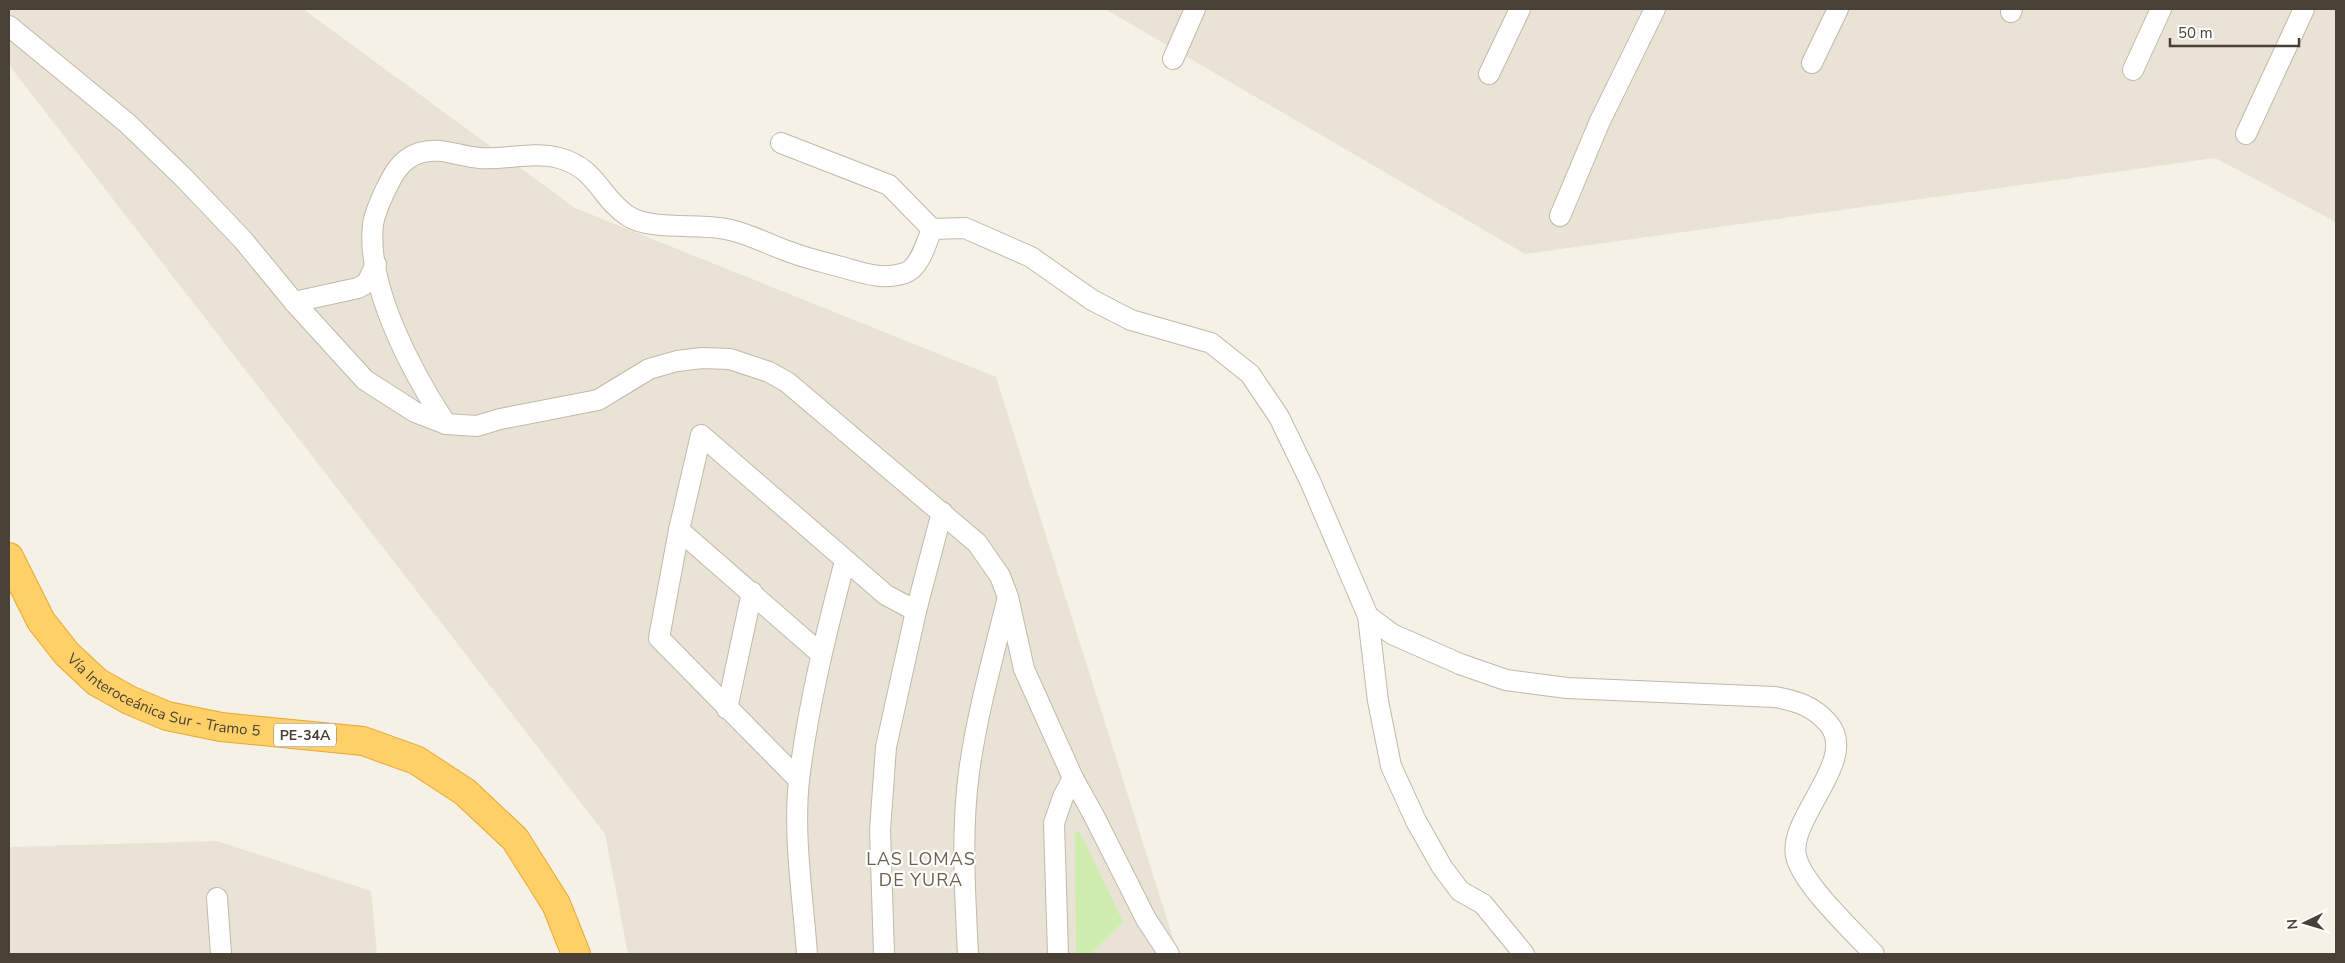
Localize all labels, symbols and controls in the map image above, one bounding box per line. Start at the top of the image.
scale bar [2170,15,2299,47]
text: 50 m [2178,23,2213,43]
street label: Vía Interoceánica Sur - Tramo 5 [62,648,261,741]
road number: PE-34A [274,724,336,746]
district label: LAS LOMAS DE YURA [866,847,976,892]
north arrow [2280,898,2330,948]
text: N [2283,918,2302,930]

